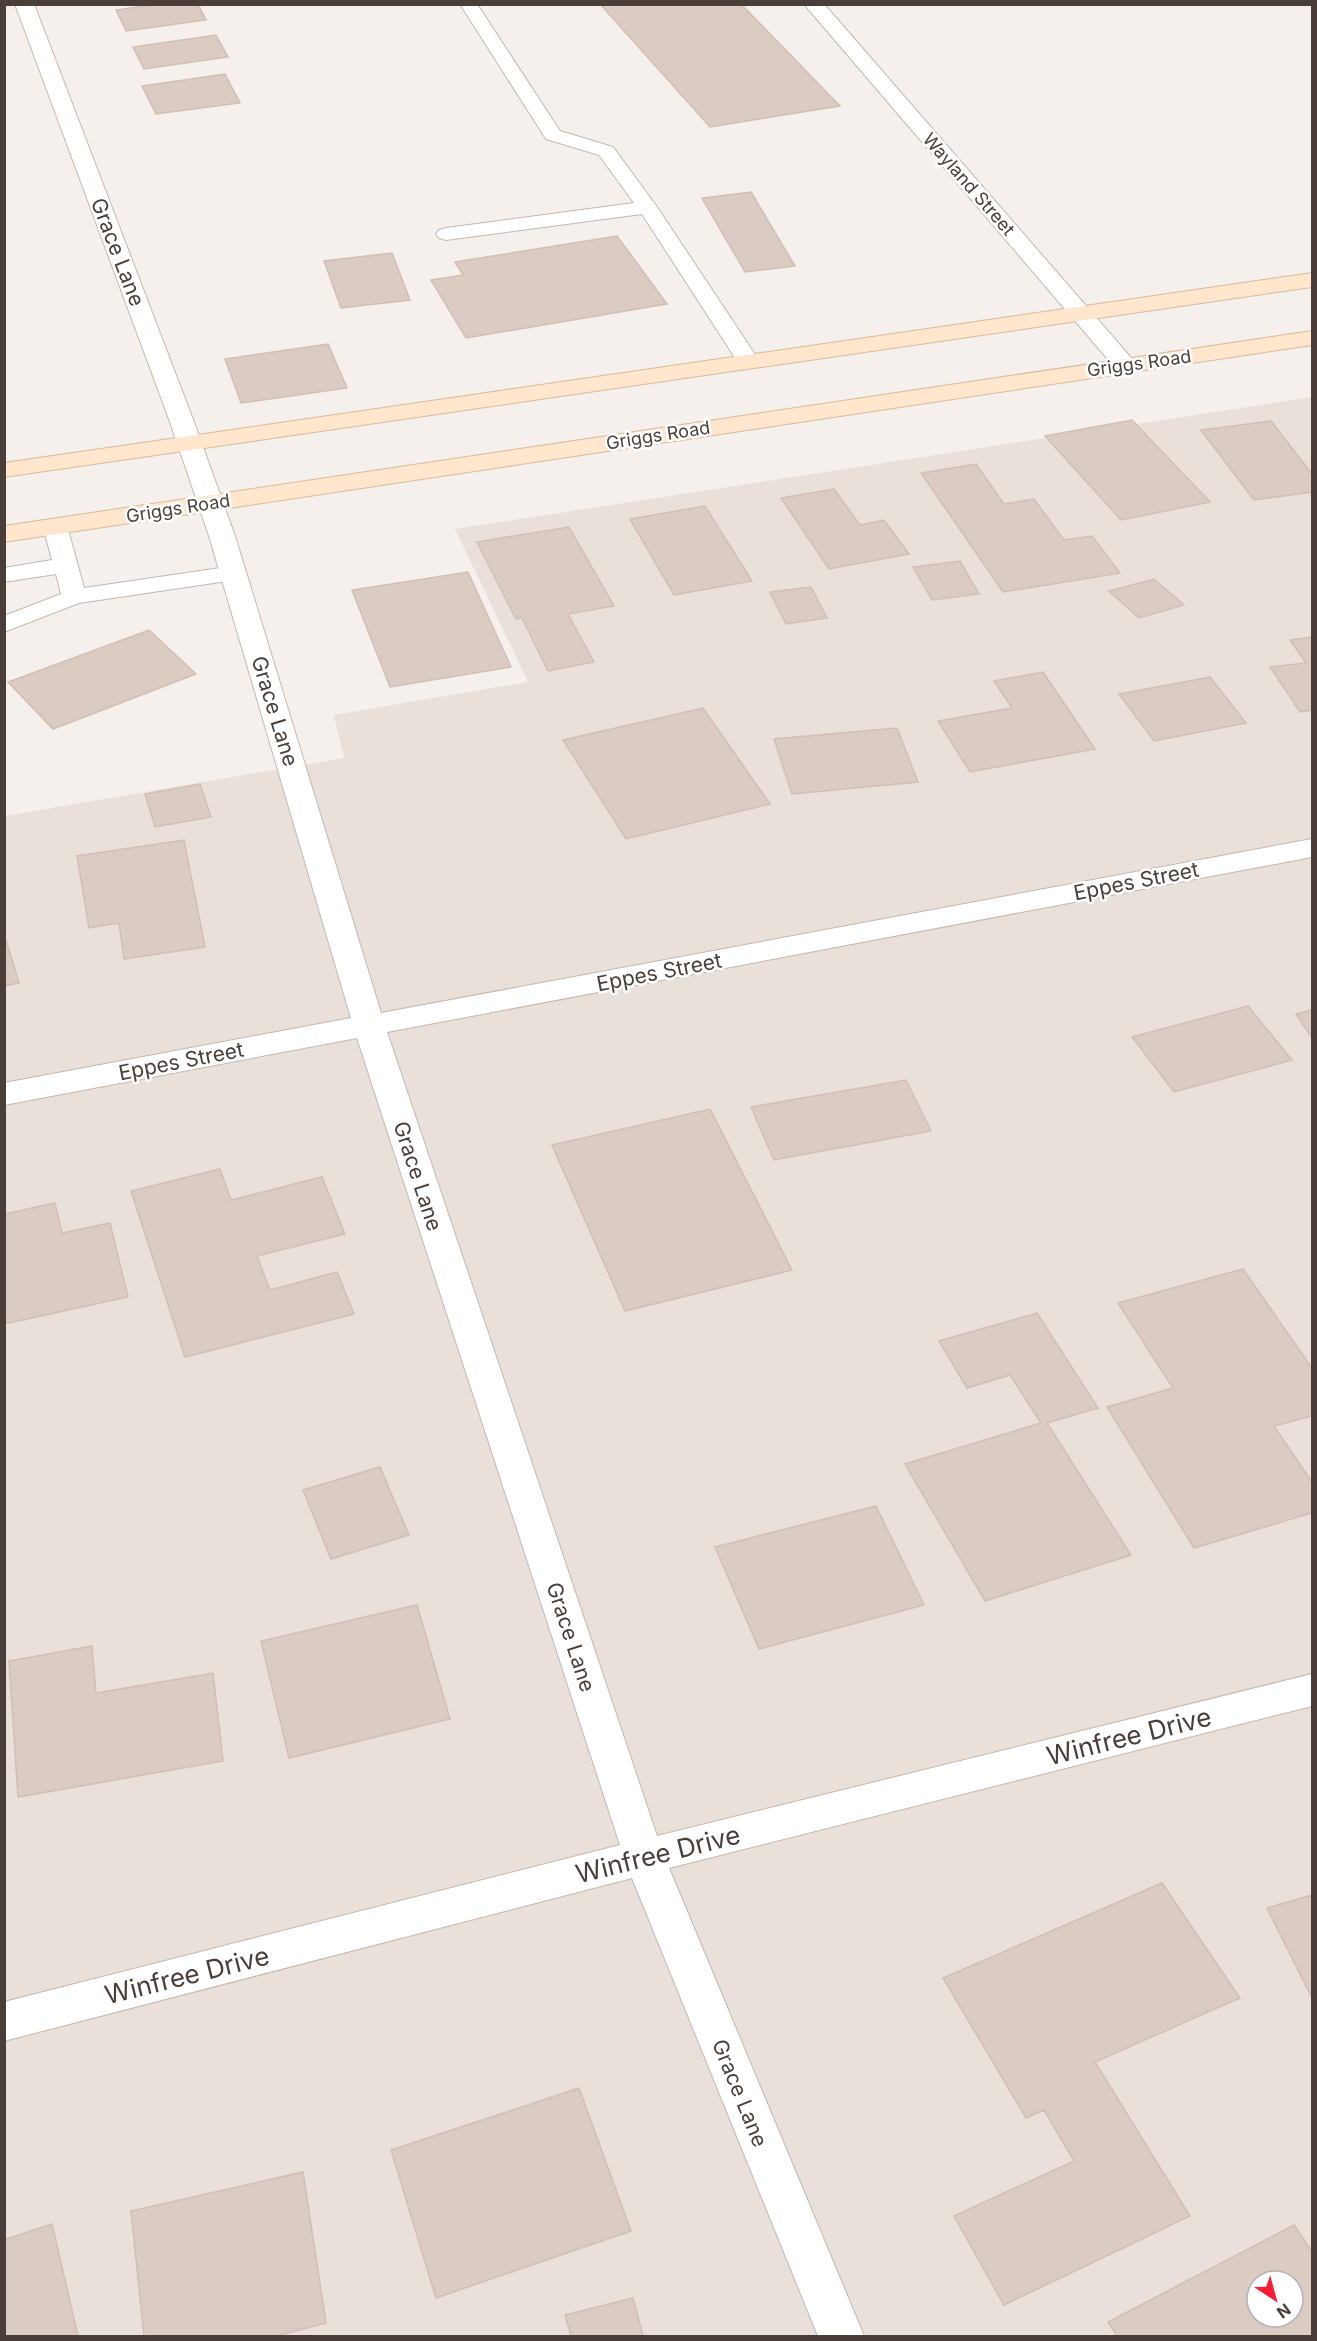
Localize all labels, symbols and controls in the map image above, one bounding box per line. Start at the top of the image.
street label: Wayland Street [919,128,1019,240]
street label: Grace Lane [86,194,150,310]
street label: Griggs Road [1086,345,1192,381]
street label: Griggs Road [605,416,711,454]
street label: Griggs Road [125,489,231,527]
street label: Grace Lane [246,653,304,769]
street label: Eppes Street [1071,857,1201,905]
street label: Eppes Street [594,948,724,996]
street label: Eppes Street [116,1037,246,1085]
street label: Grace Lane [389,1118,447,1234]
street label: Grace Lane [542,1579,600,1695]
street label: Winfree Drive [1044,1701,1214,1771]
street label: Winfree Drive [573,1819,743,1889]
street label: Winfree Drive [102,1940,272,2010]
street label: Grace Lane [707,2036,773,2150]
north arrow [1245,2269,1305,2329]
text: N [1273,2299,1295,2323]

